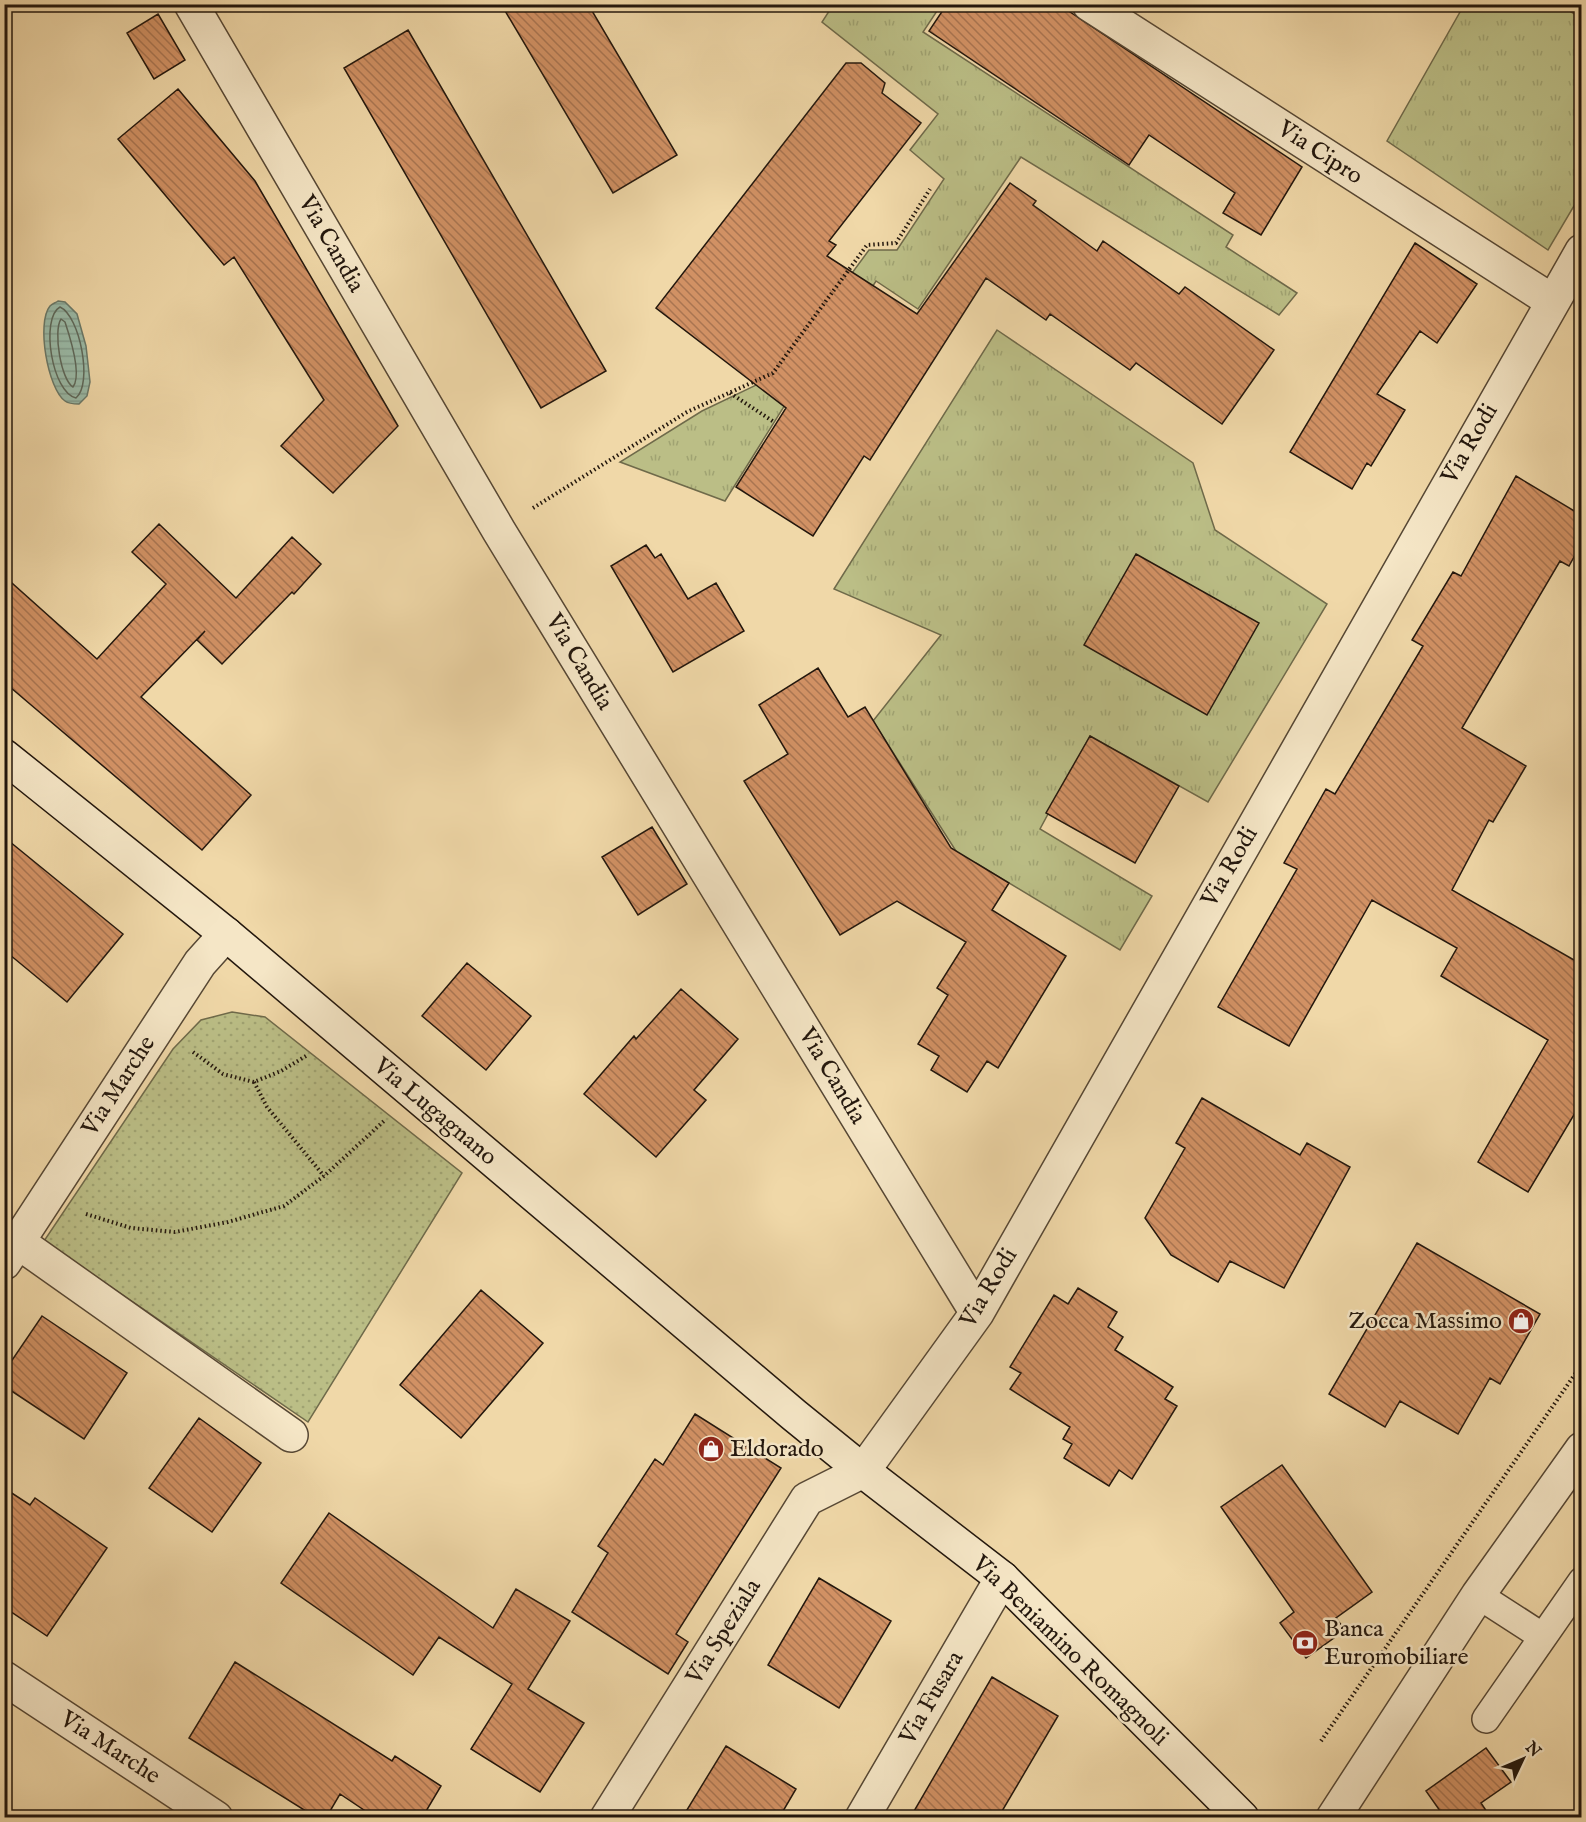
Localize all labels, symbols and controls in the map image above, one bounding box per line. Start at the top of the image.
street label: Via Cipro [1271,113,1369,192]
street label: Via Candia [290,189,372,299]
street label: Via Rodi [1434,398,1505,491]
street label: Via Candia [537,607,620,717]
street label: Via Rodi [1194,821,1265,914]
street label: Via Candia [790,1021,873,1131]
street label: Via Marche [75,1030,163,1143]
street label: Via Lugagnano [366,1050,503,1173]
street label: Via Rodi [953,1242,1025,1335]
place label: Zocca Massimo [1348,1306,1502,1337]
shop icon: Zocca Massimo [1506,1306,1536,1336]
shop icon: Eldorado [696,1434,726,1464]
place label: Eldorado [730,1434,824,1465]
street label: Via Beniamino Romagnoli [964,1548,1175,1753]
street label: Via Speziala [679,1573,769,1691]
place label: Banca Euromobiliare [1324,1614,1469,1673]
bank icon: Banca Euromobiliare [1290,1628,1320,1658]
street label: Via Fusara [892,1645,972,1751]
street label: Via Marche [53,1704,166,1792]
north arrow [1493,1729,1553,1789]
text: N [1520,1737,1544,1762]

